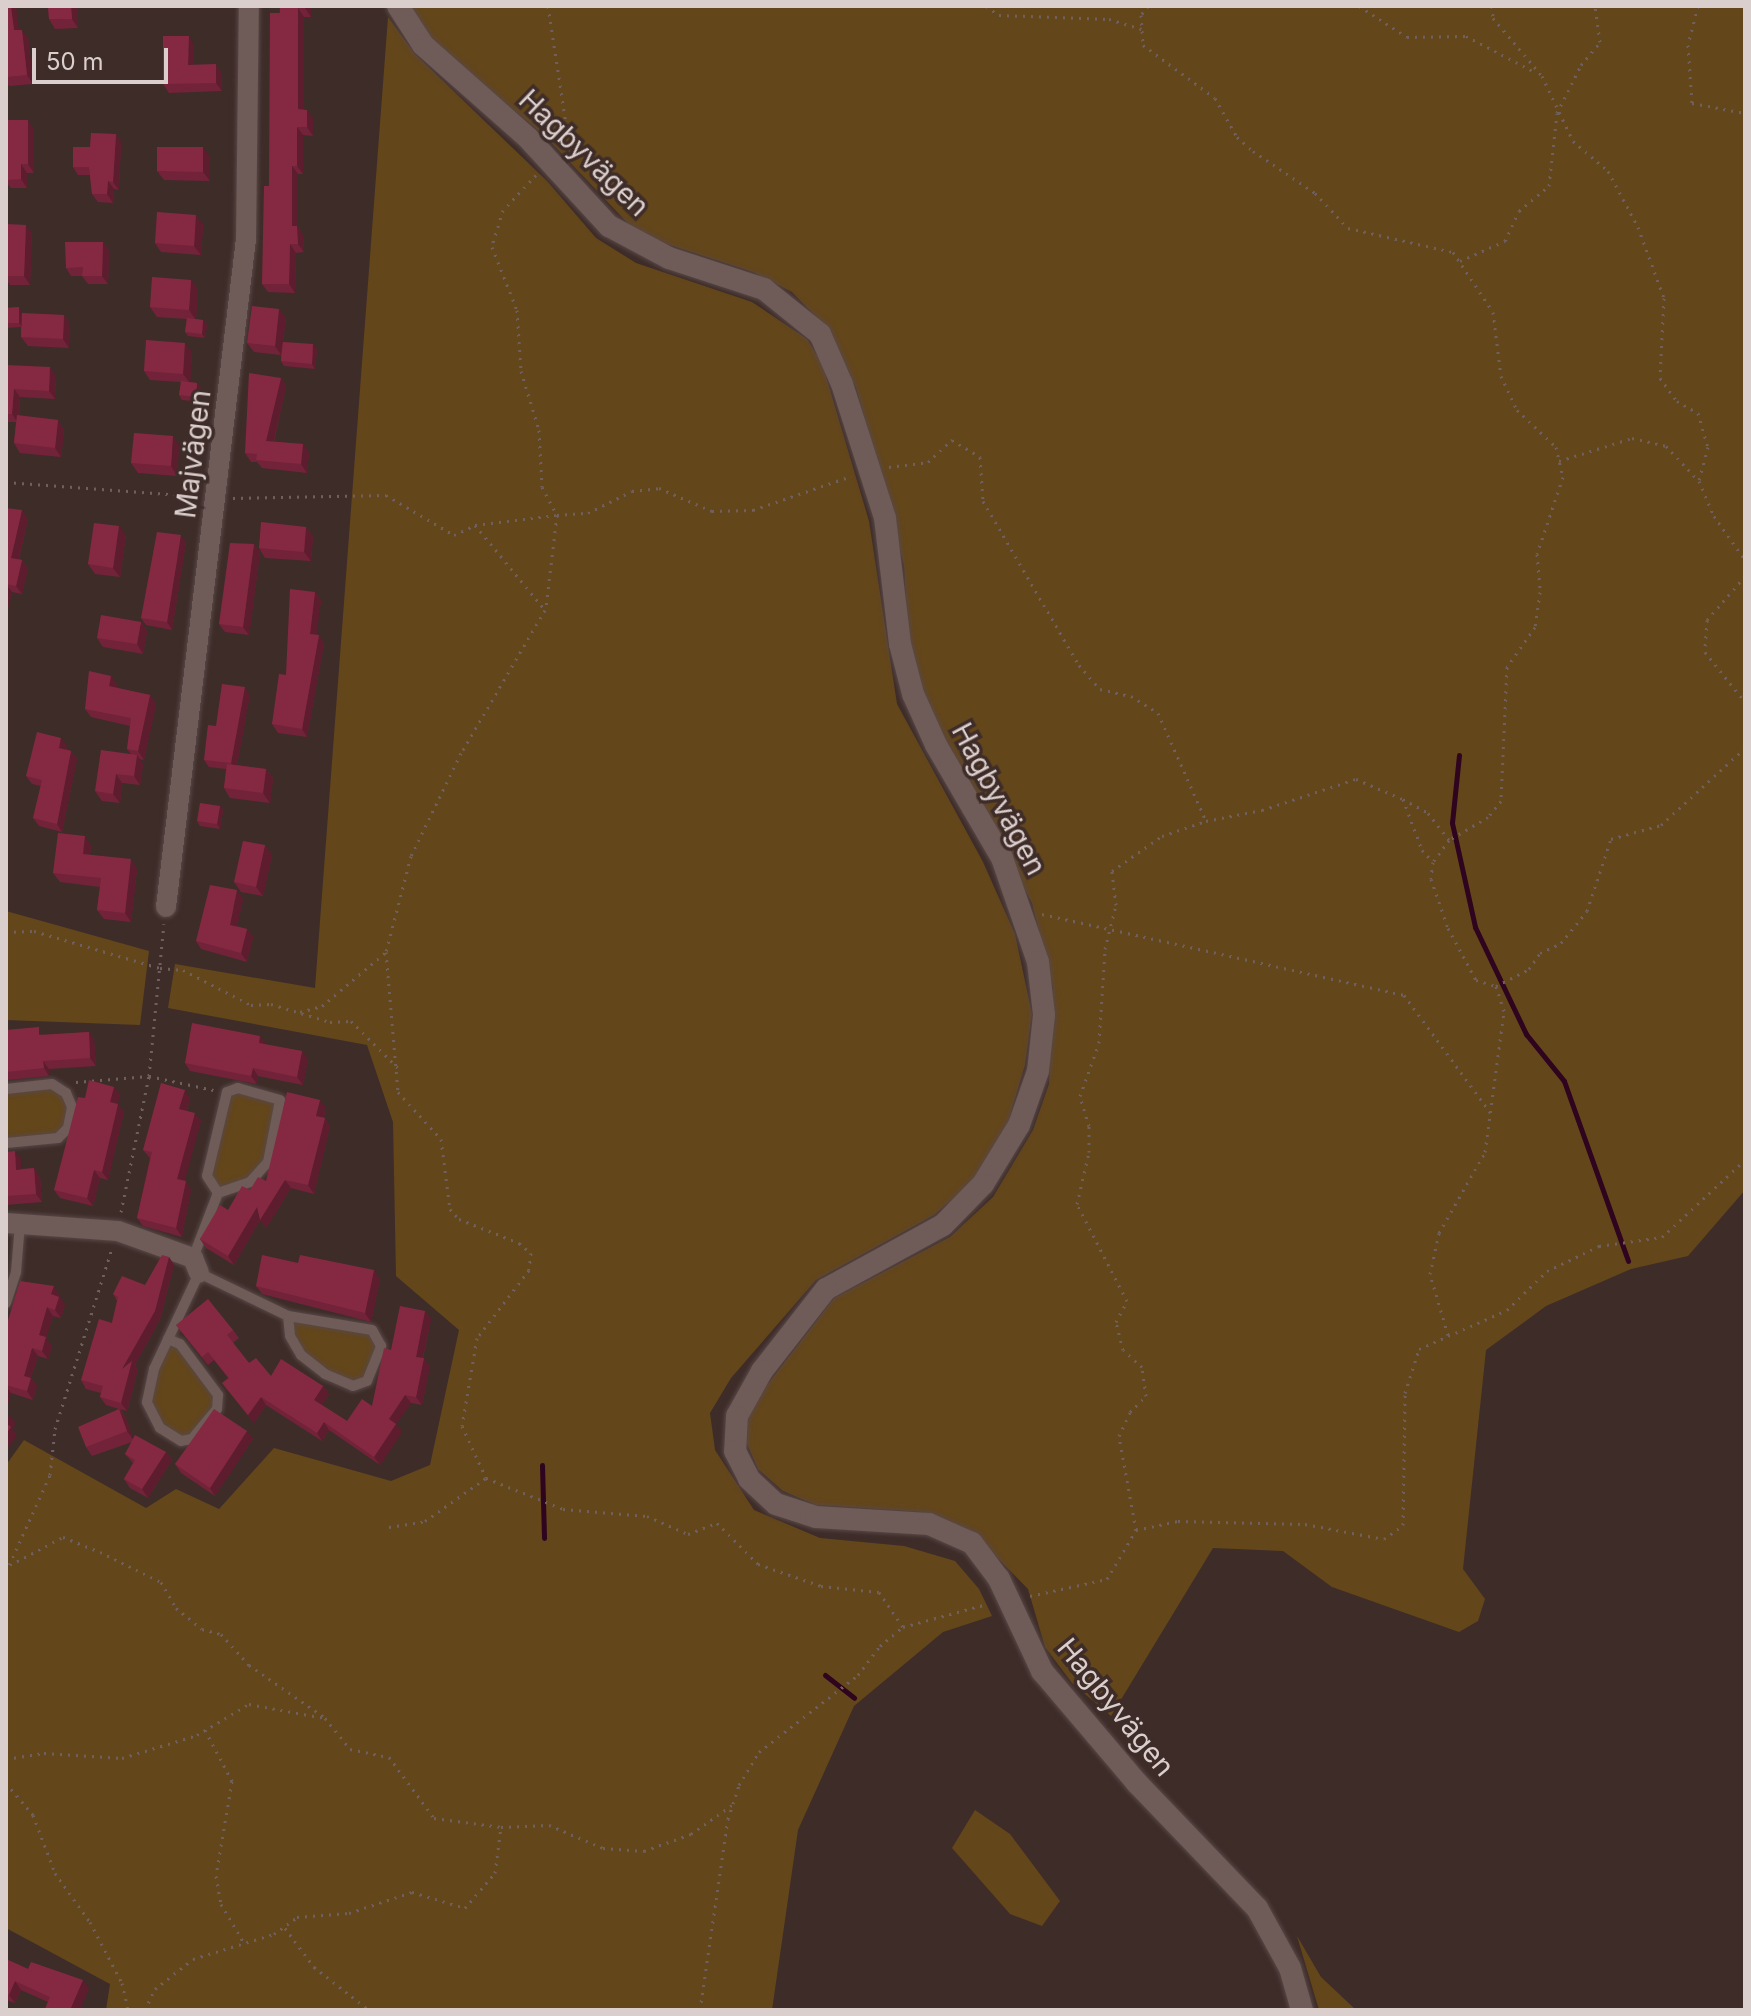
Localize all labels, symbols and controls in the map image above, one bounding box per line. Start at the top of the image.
scale bar [36,32,172,82]
text: 50 m [46,47,104,76]
street label: Hagbyvägen [512,83,656,223]
street label: Majvägen [168,388,218,520]
street label: Hagbyvägen [945,717,1053,881]
street label: Hagbyvägen [1050,1631,1182,1783]

